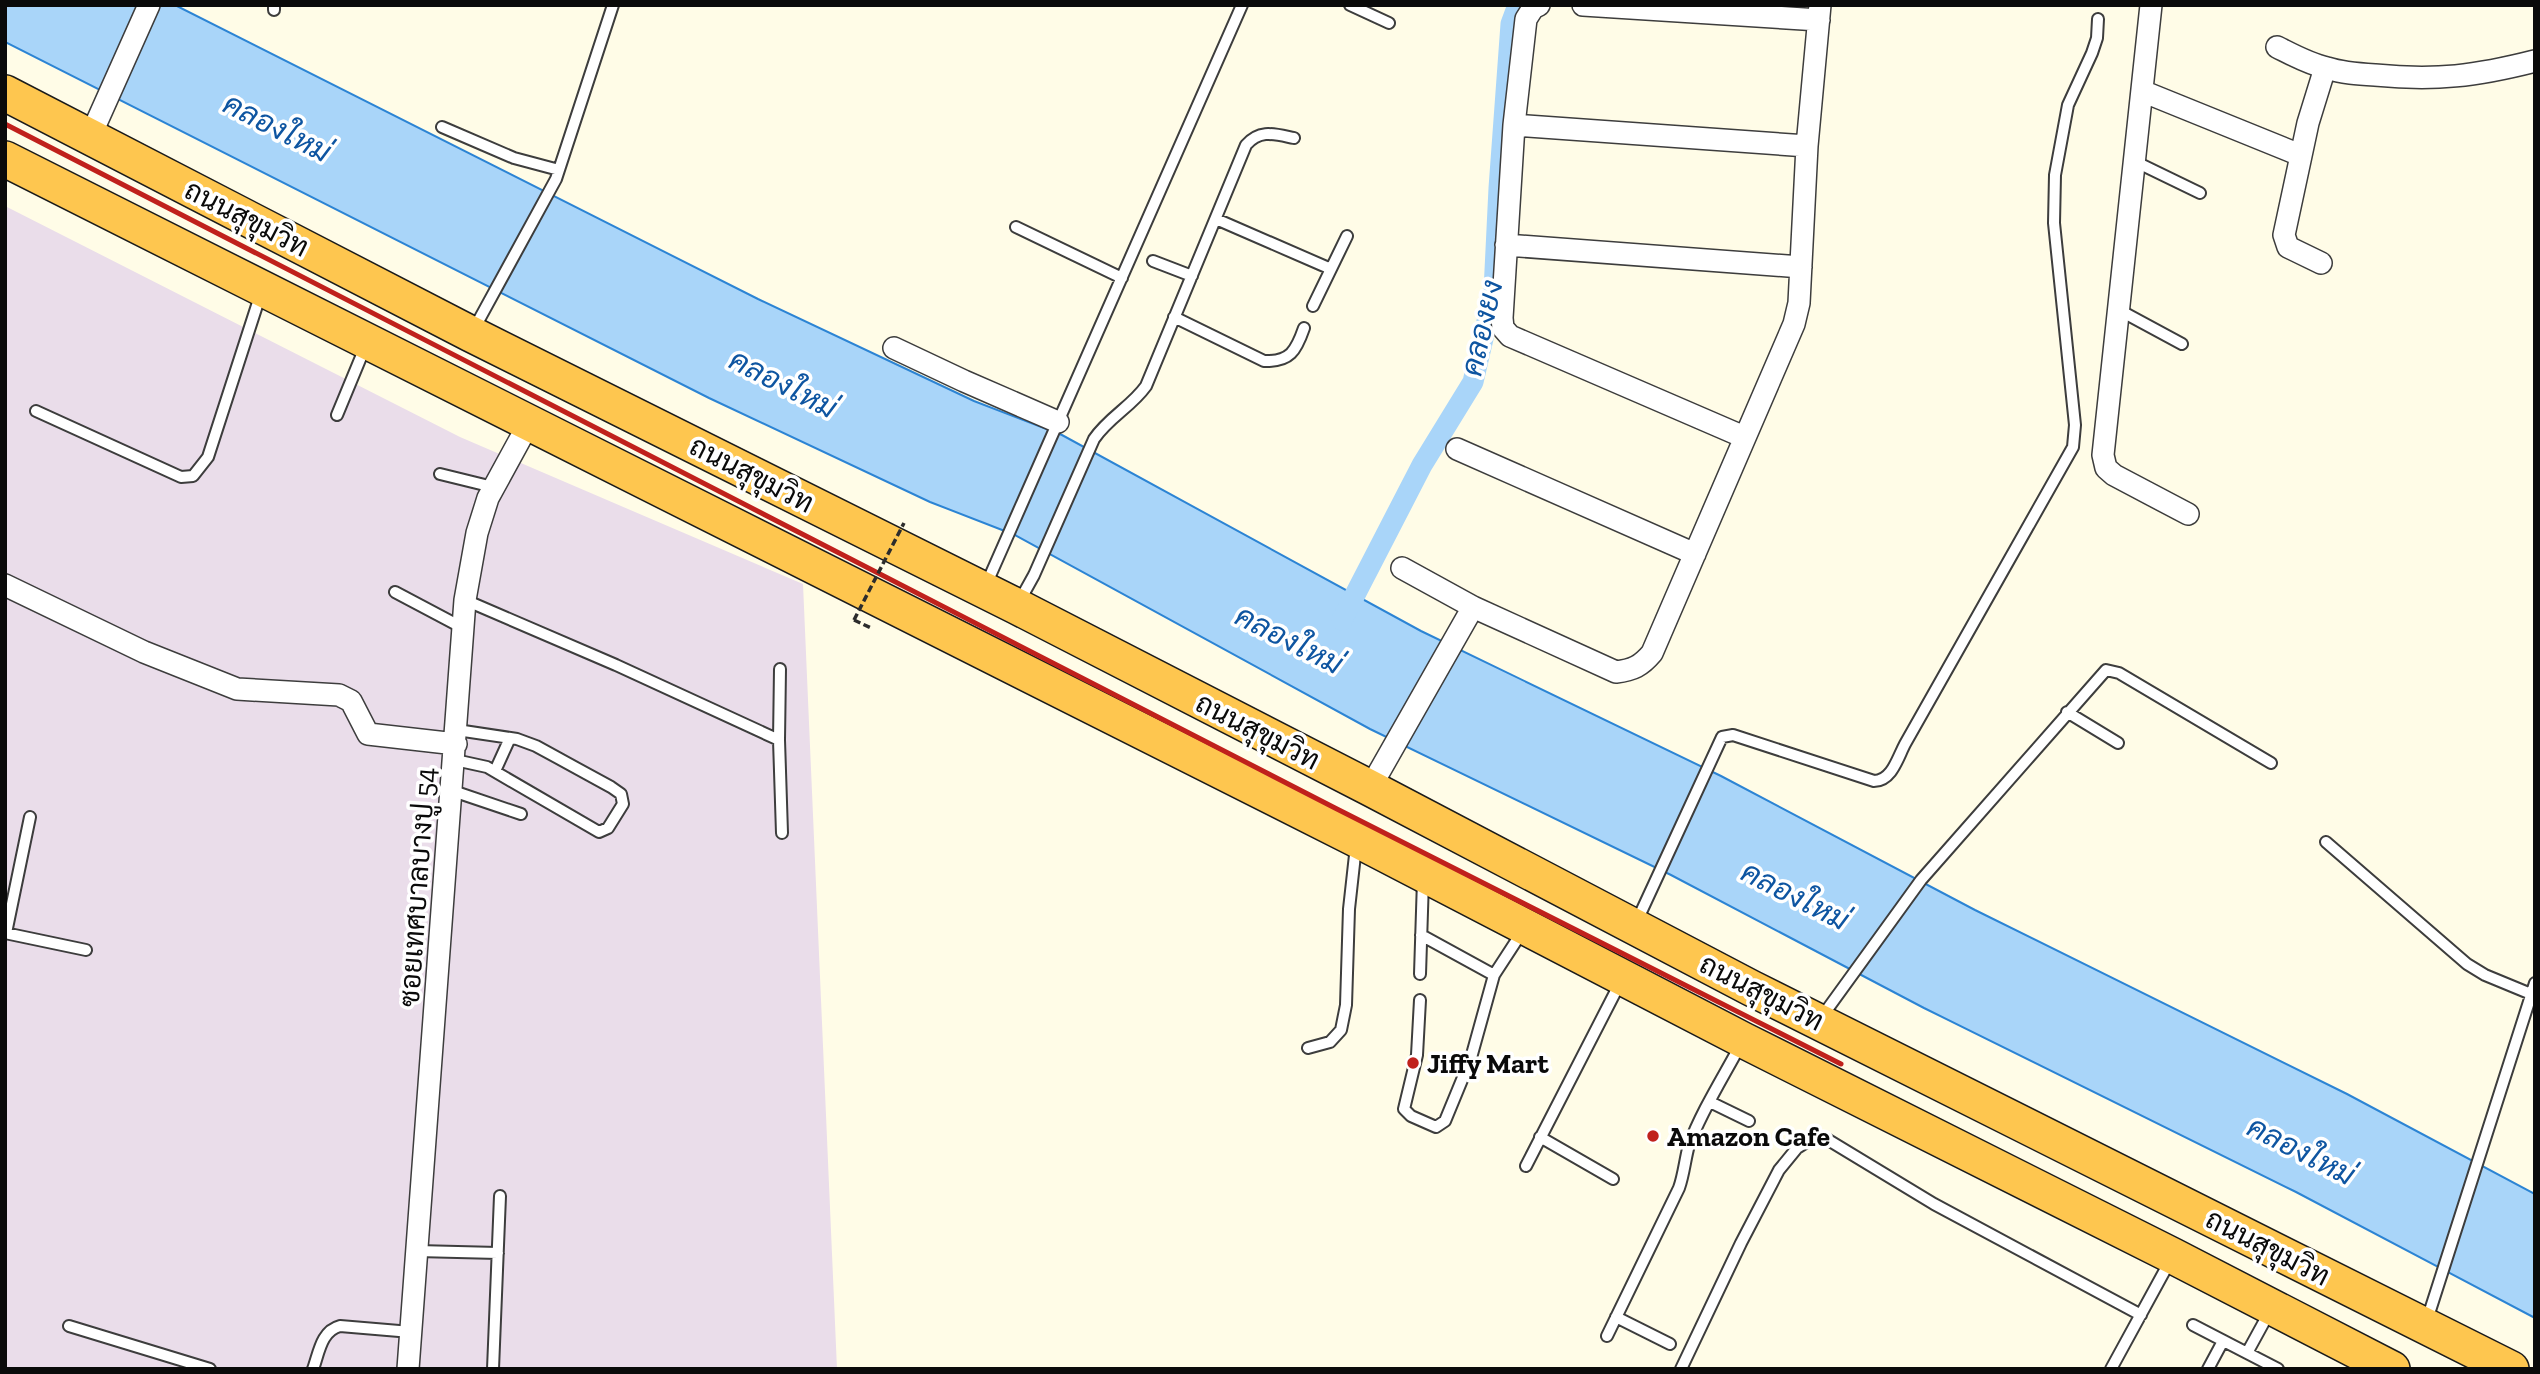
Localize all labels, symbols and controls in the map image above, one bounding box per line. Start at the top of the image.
water label: คลองใหม่ [217,84,339,171]
street label: ถนนสุขุมวิท [178,173,314,266]
water label: คลองยง [1453,276,1511,380]
water label: คลองใหม่ [723,340,845,427]
street label: ถนนสุขุมวิท [683,429,819,522]
water label: คลองใหม่ [1229,596,1351,683]
street label: ถนนสุขุมวิท [1189,686,1325,779]
street label: ซอยเทศบาลบางปู 54 [393,766,445,1008]
water label: คลองใหม่ [1735,852,1857,939]
street label: ถนนสุขุมวิท [1693,947,1829,1040]
place label: Jiffy Mart [1427,1047,1549,1080]
marker: Jiffy Mart [1405,1055,1421,1071]
water label: คลองใหม่ [2241,1107,2363,1194]
place label: Amazon Cafe [1667,1120,1830,1153]
marker: Amazon Cafe [1645,1128,1661,1144]
street label: ถนนสุขุมวิท [2199,1202,2335,1295]

